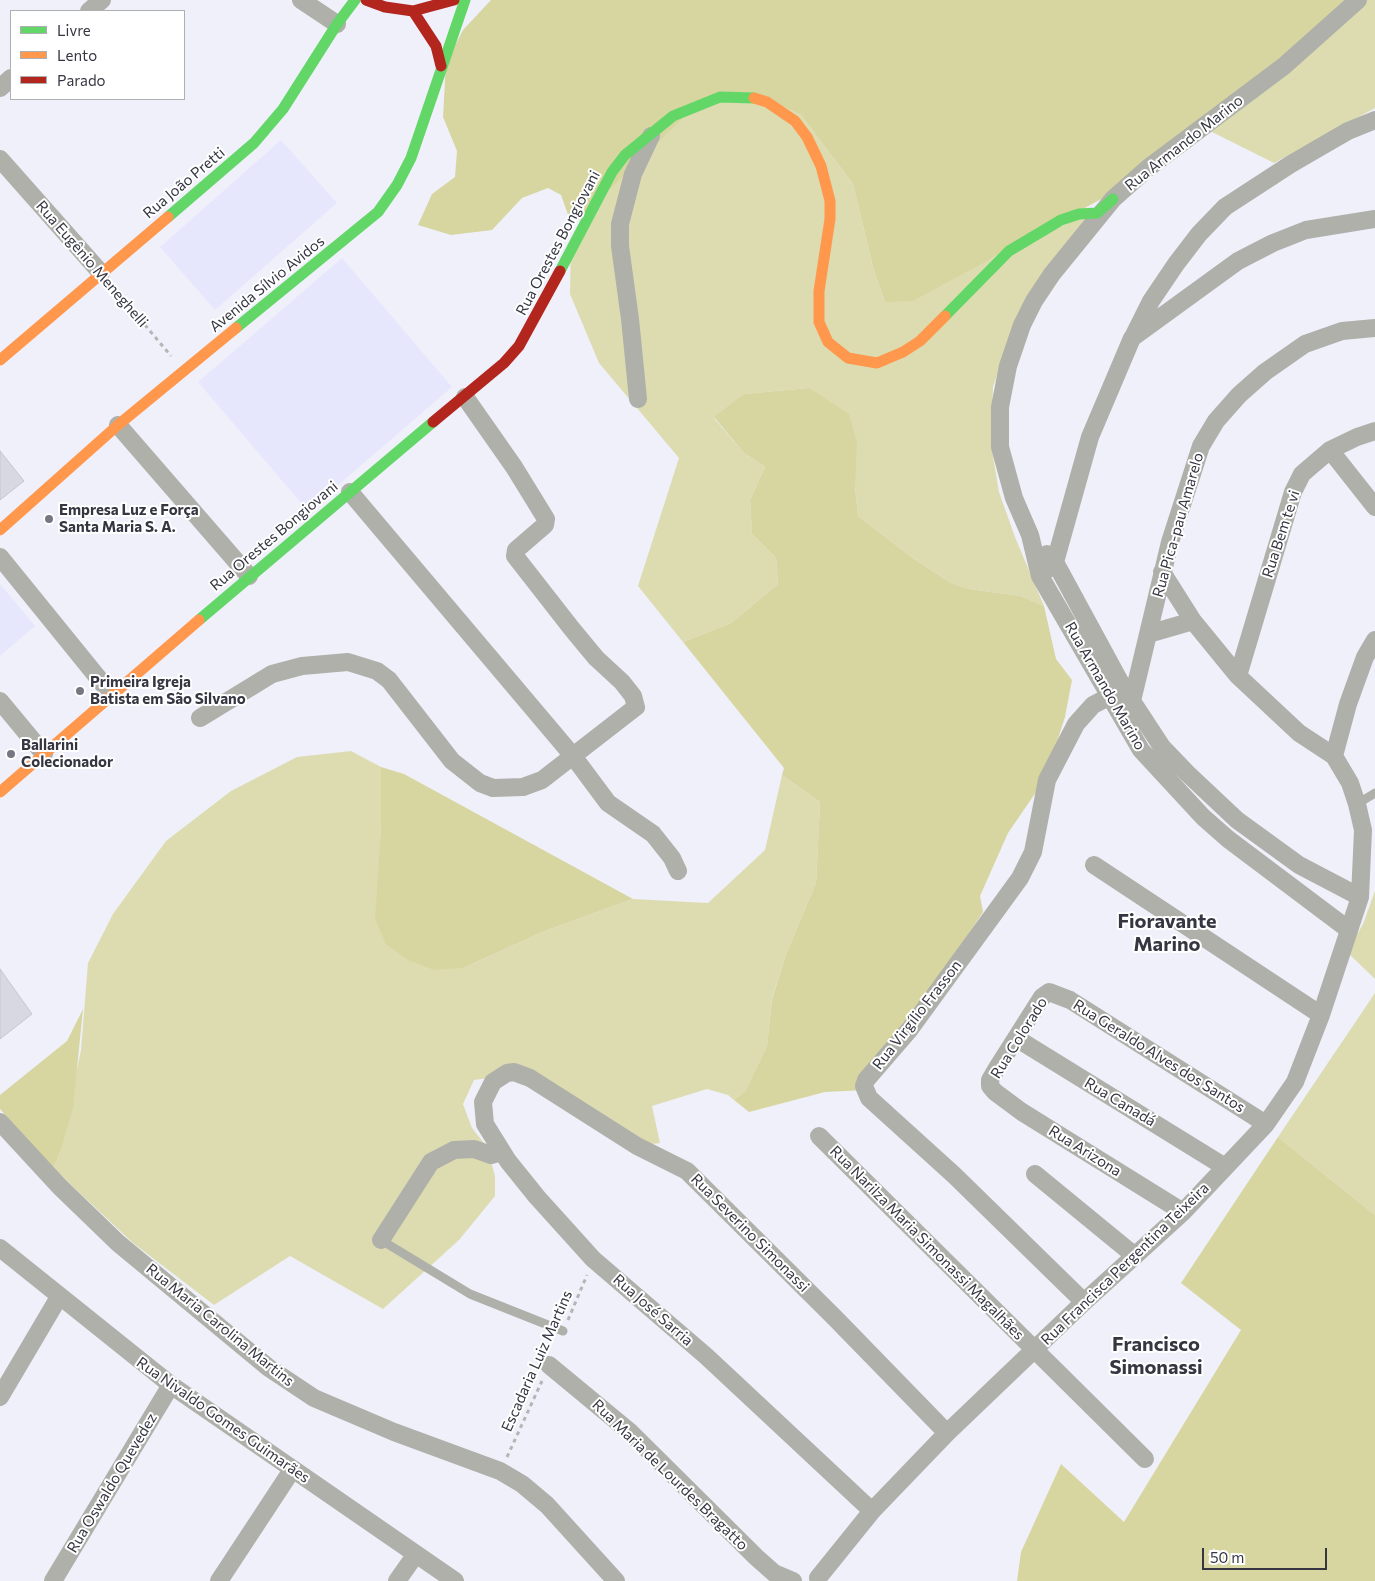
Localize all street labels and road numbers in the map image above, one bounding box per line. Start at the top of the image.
street label: Rua Armando Marino [1121,91,1247,195]
street label: Rua João Pretti [139,144,229,222]
street label: Rua Orestes Bongiovani [512,168,604,318]
street label: Rua Eugênio Meneghelli [32,197,152,331]
street label: Avenida Sílvio Avidos [206,232,328,336]
street label: Rua Pica-pau Amarelo [1149,451,1207,599]
street label: Rua Orestes Bongiovani [206,477,342,595]
street label: Rua Bem te vi [1258,488,1304,580]
street label: Rua Armando Marino [1061,619,1149,753]
street label: Rua Virgílio Frasson [869,957,965,1073]
street label: Rua Colorado [987,994,1051,1082]
street label: Rua Geraldo Alves dos Santos [1070,996,1248,1116]
street label: Rua Canadá [1081,1074,1159,1130]
street label: Rua Arizona [1045,1122,1125,1180]
street label: Rua Narilza Maria Simonassi Magalhães [826,1142,1028,1344]
street label: Rua Severino Simonassi [687,1170,813,1296]
street label: Rua Francisca Pergentina Teixeira [1037,1179,1213,1349]
street label: Rua Maria Carolina Martins [142,1260,298,1390]
street label: Rua José Sarria [609,1270,697,1350]
street label: Escadaria Luiz Martins [498,1288,576,1434]
street label: Rua Nivaldo Gomes Guimarães [133,1353,313,1487]
street label: Rua Maria de Lourdes Bragatto [588,1396,752,1554]
street label: Rua Oswaldo Quevedez [63,1410,161,1556]

